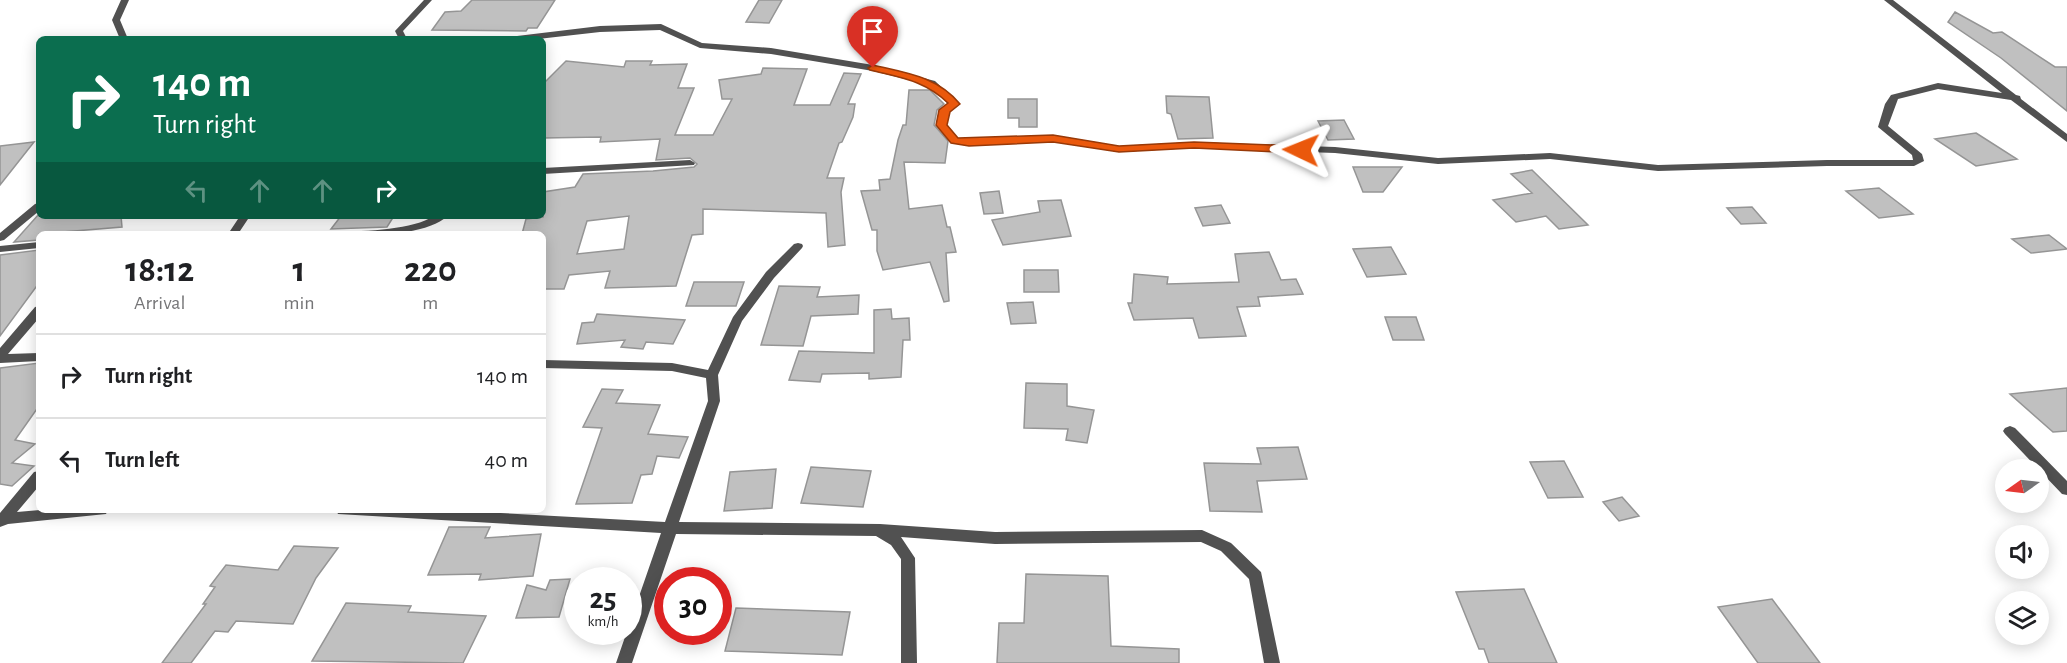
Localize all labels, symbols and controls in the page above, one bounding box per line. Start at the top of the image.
pin [847,6,898,68]
icon: arrive [856,15,889,48]
icon: right [54,60,132,138]
text: 140 m [153,62,251,104]
text: Turn right [153,111,256,138]
position arrow [1269,118,1333,182]
icon: left [180,174,213,207]
icon: ahead [243,174,276,207]
icon: ahead [306,174,339,207]
icon: right [369,174,402,207]
text: 18:12 [125,252,194,288]
text: 1 [293,252,306,288]
text: 220 [404,252,457,288]
text: Arrival [134,293,185,313]
text: min [284,293,315,313]
text: m [422,293,438,313]
icon: right [54,360,87,393]
text: Turn right [105,365,192,387]
text: 140 m [477,365,528,387]
icon: left [54,444,87,477]
text: Turn left [105,449,179,471]
text: 40 m [485,449,528,471]
north arrow [1995,459,2049,513]
map controls [1995,459,2049,645]
button: sound [1995,525,2049,579]
speed limit sign: 30 [654,567,732,645]
text: 25 [589,584,617,614]
button: layers [1995,591,2049,645]
text: km/h [588,614,618,629]

